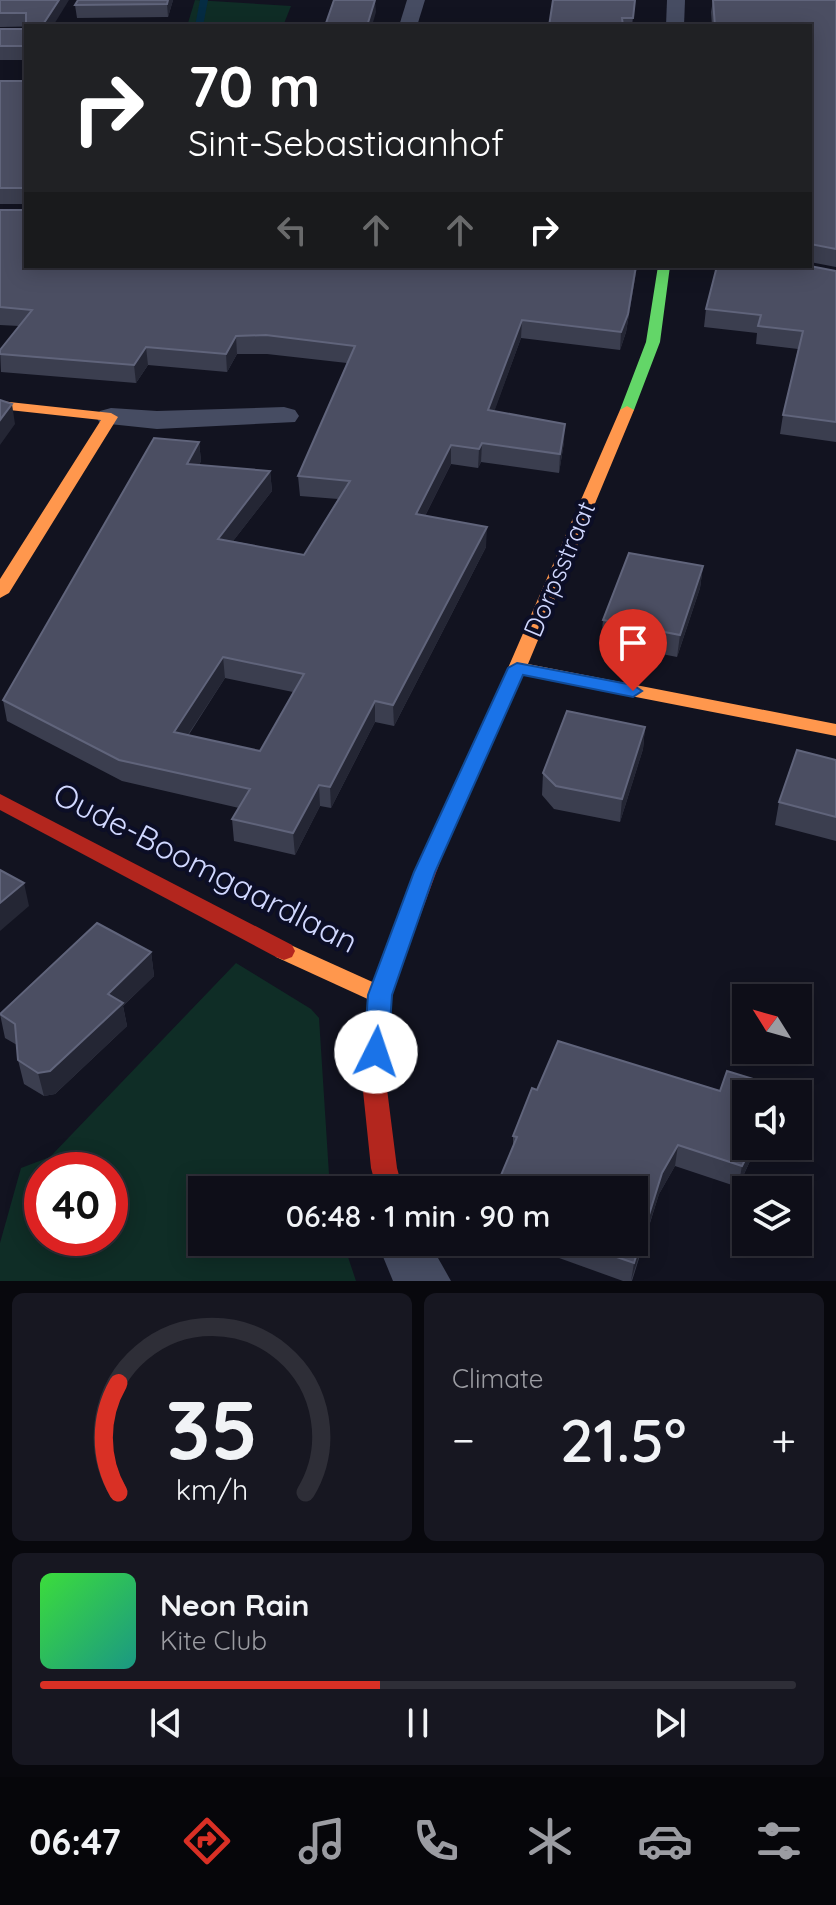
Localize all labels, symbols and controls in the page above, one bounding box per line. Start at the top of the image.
text: 70 m [188,51,320,121]
icon: right [56,56,160,160]
text: Sint-Sebastiaanhof [188,120,504,165]
icon: left [270,208,314,252]
icon: ahead [354,208,398,252]
icon: ahead [438,208,482,252]
icon: right [522,208,566,252]
street label: Dorpsstraat [516,496,602,642]
pin [599,609,667,691]
icon: arrive [611,621,655,665]
street label: Oude-Boomgaardlaan [47,773,365,961]
north arrow [732,984,812,1064]
map controls [732,984,812,1256]
position arrow [334,1010,418,1094]
button: sound [732,1080,812,1160]
speed limit sign: 40 [24,1152,128,1256]
button: layers [732,1176,812,1256]
text: 06:48 · 1 min · 90 m [286,1197,550,1235]
text: Climate [452,1362,543,1395]
text: 35 [166,1376,258,1480]
text: 21.5° [560,1402,686,1477]
text: − [452,1412,475,1467]
text: + [771,1412,796,1467]
text: km/h [176,1471,248,1507]
text: Neon Rain [160,1586,309,1624]
text: Kite Club [160,1624,267,1657]
icon: previous [144,1701,188,1745]
icon: pause [396,1701,440,1745]
icon: next [648,1701,692,1745]
icon: directions [179,1813,235,1869]
icon: music [294,1813,350,1869]
icon: phone [408,1813,464,1869]
icon: climate [522,1813,578,1869]
icon: car [637,1813,693,1869]
icon: filters [751,1813,807,1869]
text: 06:47 [29,1819,121,1864]

